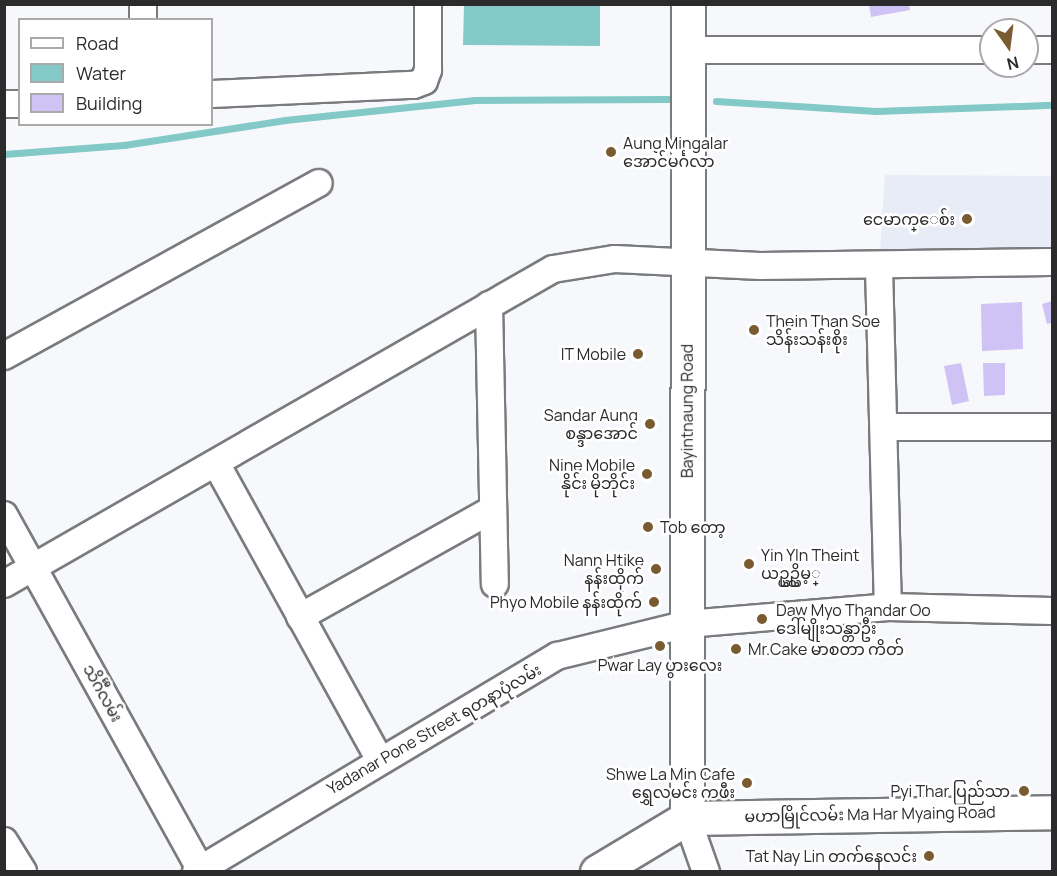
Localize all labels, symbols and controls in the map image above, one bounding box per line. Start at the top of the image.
legend [18,18,213,126]
north arrow [979,18,1039,78]
text: Road [76,31,119,55]
text: N [1005,51,1021,76]
text: Water [76,61,126,85]
text: Building [76,91,142,115]
place label: Aung Mingalar အောင်မင်္ဂလာ [623,133,728,171]
marker: Aung Mingalar အောင်မင်္ဂလာ [604,145,618,159]
place label: ငေမာက္ေစ်း [863,209,955,229]
marker: ငေမာက္ေစ်း [960,212,974,226]
place label: Thein Than Soe သိန်းသန်းစိုး [766,311,880,349]
marker: Thein Than Soe သိန်းသန်းစိုး [747,323,761,337]
place label: IT Mobile [560,344,626,364]
street label: Bayintnaung Road [677,344,697,478]
marker: IT Mobile [631,347,645,361]
place label: Sandar Aung စန္ဒာအောင် [544,405,638,443]
marker: Sandar Aung စန္ဒာအောင် [643,417,657,431]
place label: Nine Mobile နိုင်း မိုဘိုင်း [549,455,635,493]
marker: Nine Mobile နိုင်း မိုဘိုင်း [640,467,654,481]
place label: Tob တော့ [660,517,726,537]
marker: Tob တော့ [641,520,655,534]
place label: Yin YIn Theint ယဥ္ယဥ္သိမ့္ [761,545,859,583]
place label: Nann Htike နန်းထိုက် [564,550,644,588]
marker: Yin YIn Theint ယဥ္ယဥ္သိမ့္ [742,557,756,571]
marker: Nann Htike နန်းထိုက် [649,562,663,576]
place label: Phyo Mobile နန်းထိုက် [490,592,642,612]
marker: Phyo Mobile နန်းထိုက် [647,595,661,609]
place label: Daw Myo Thandar Oo ဒေါ်မျိုးသန္တာဦး [776,600,931,638]
marker: Daw Myo Thandar Oo ဒေါ်မျိုးသန္တာဦး [753,610,771,628]
marker: Pwar Lay ပွားလေး [653,639,667,653]
place label: Mr.Cake မာစတာ ကိတ် [748,639,904,659]
marker: Mr.Cake မာစတာ ကိတ် [729,642,743,656]
place label: Pwar Lay ပွားလေး [598,655,722,675]
street label: Yadanar Pone Street ရတနာပုံလမ်း [324,660,544,798]
street label: သိင်္ဂီလမ်း [79,661,127,725]
place label: Shwe La Min Cafe ရွှေလမင်း ကဖီး [606,764,735,802]
marker: Shwe La Min Cafe ရွှေလမင်း ကဖီး [740,776,754,790]
place label: Pyi Thar ပြည်သာ [891,781,1010,801]
marker: Pyi Thar ပြည်သာ [1015,782,1033,800]
street label: မဟာမြိုင်လမ်း Ma Har Myaing Road [744,802,996,826]
place label: Tat Nay Lin တက်နေလင်း [746,846,917,866]
marker: Tat Nay Lin တက်နေလင်း [922,849,936,863]

